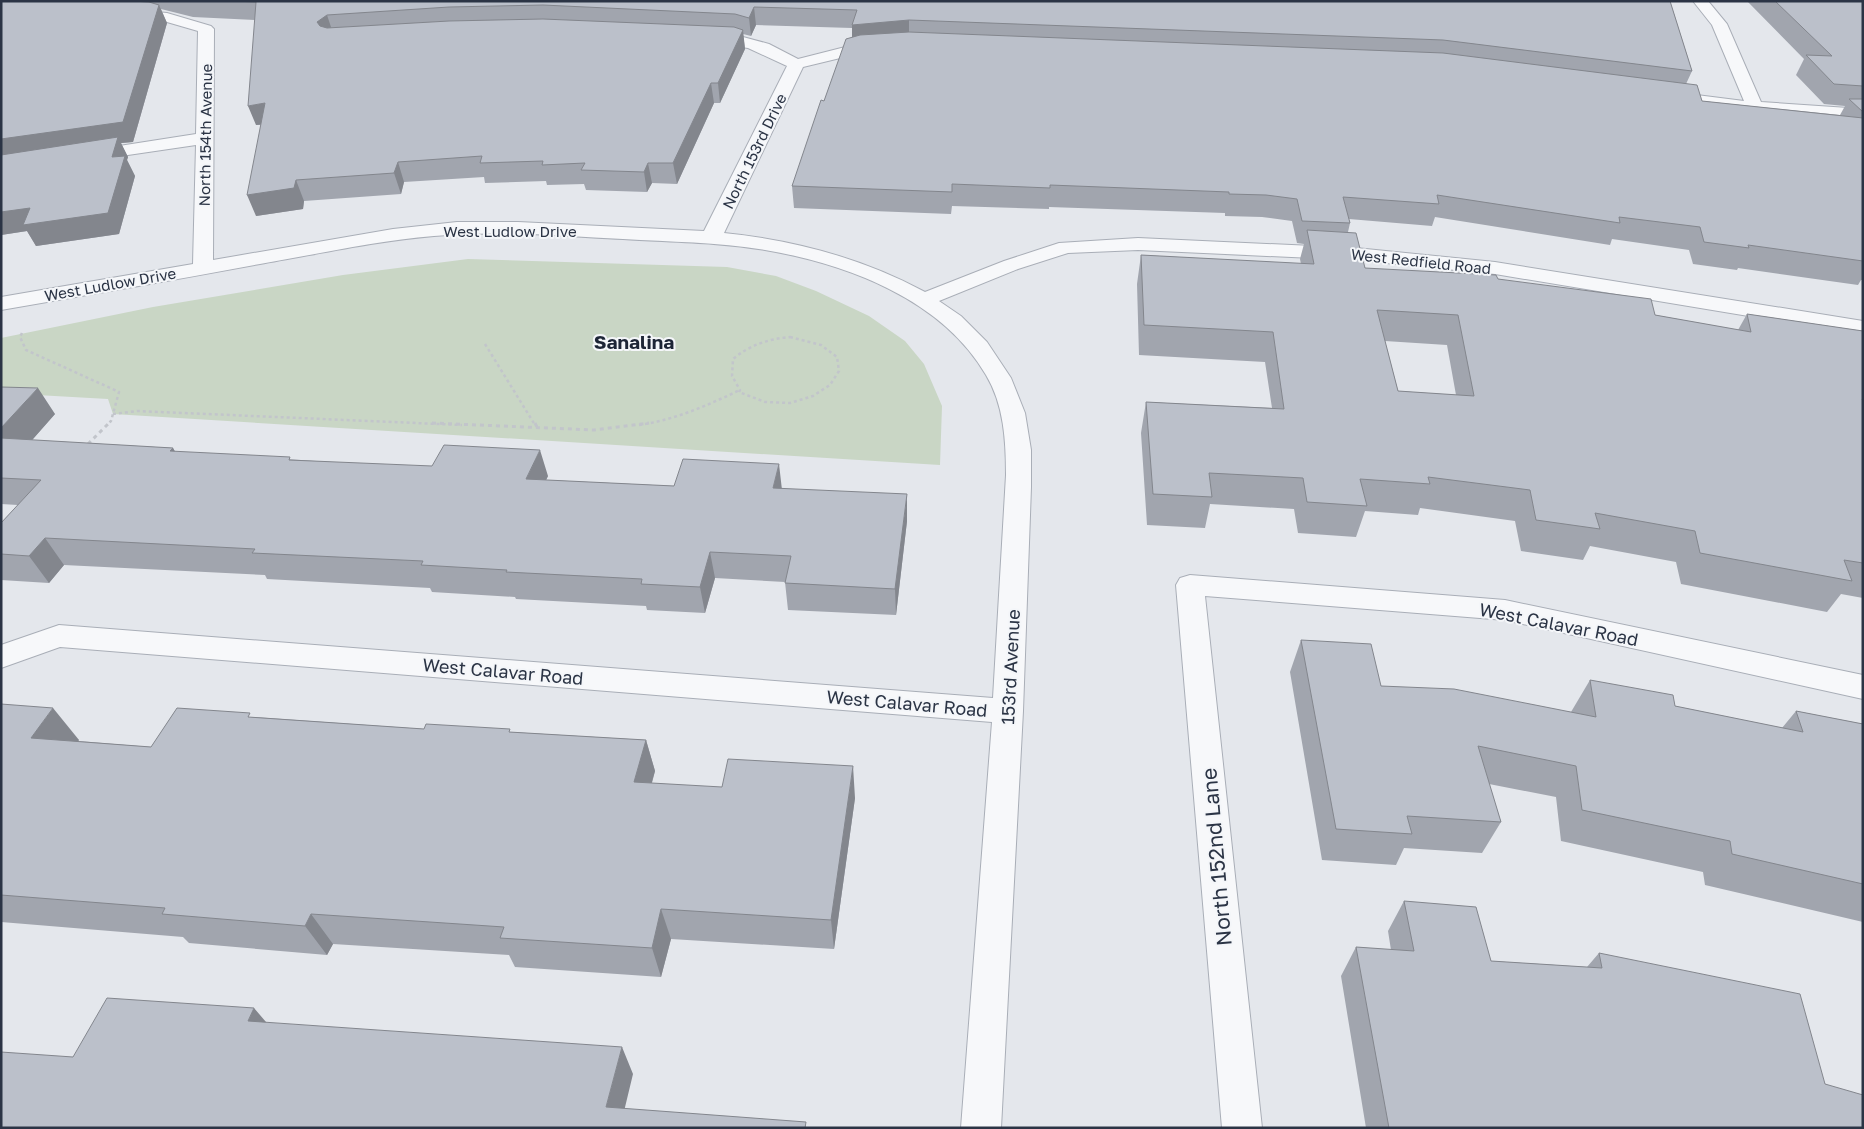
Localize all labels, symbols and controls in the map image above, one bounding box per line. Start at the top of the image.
street label: North 154th Avenue [195,63,215,206]
street label: North 153rd Drive [718,90,790,212]
street label: West Ludlow Drive [443,222,577,240]
street label: West Redfield Road [1350,245,1492,277]
street label: West Ludlow Drive [43,264,178,304]
district label: Sanalina [594,330,674,353]
street label: West Calavar Road [1478,598,1640,650]
street label: 153rd Avenue [996,609,1024,725]
street label: West Calavar Road [422,653,584,689]
street label: West Calavar Road [826,685,988,721]
street label: North 152nd Lane [1195,767,1237,947]

